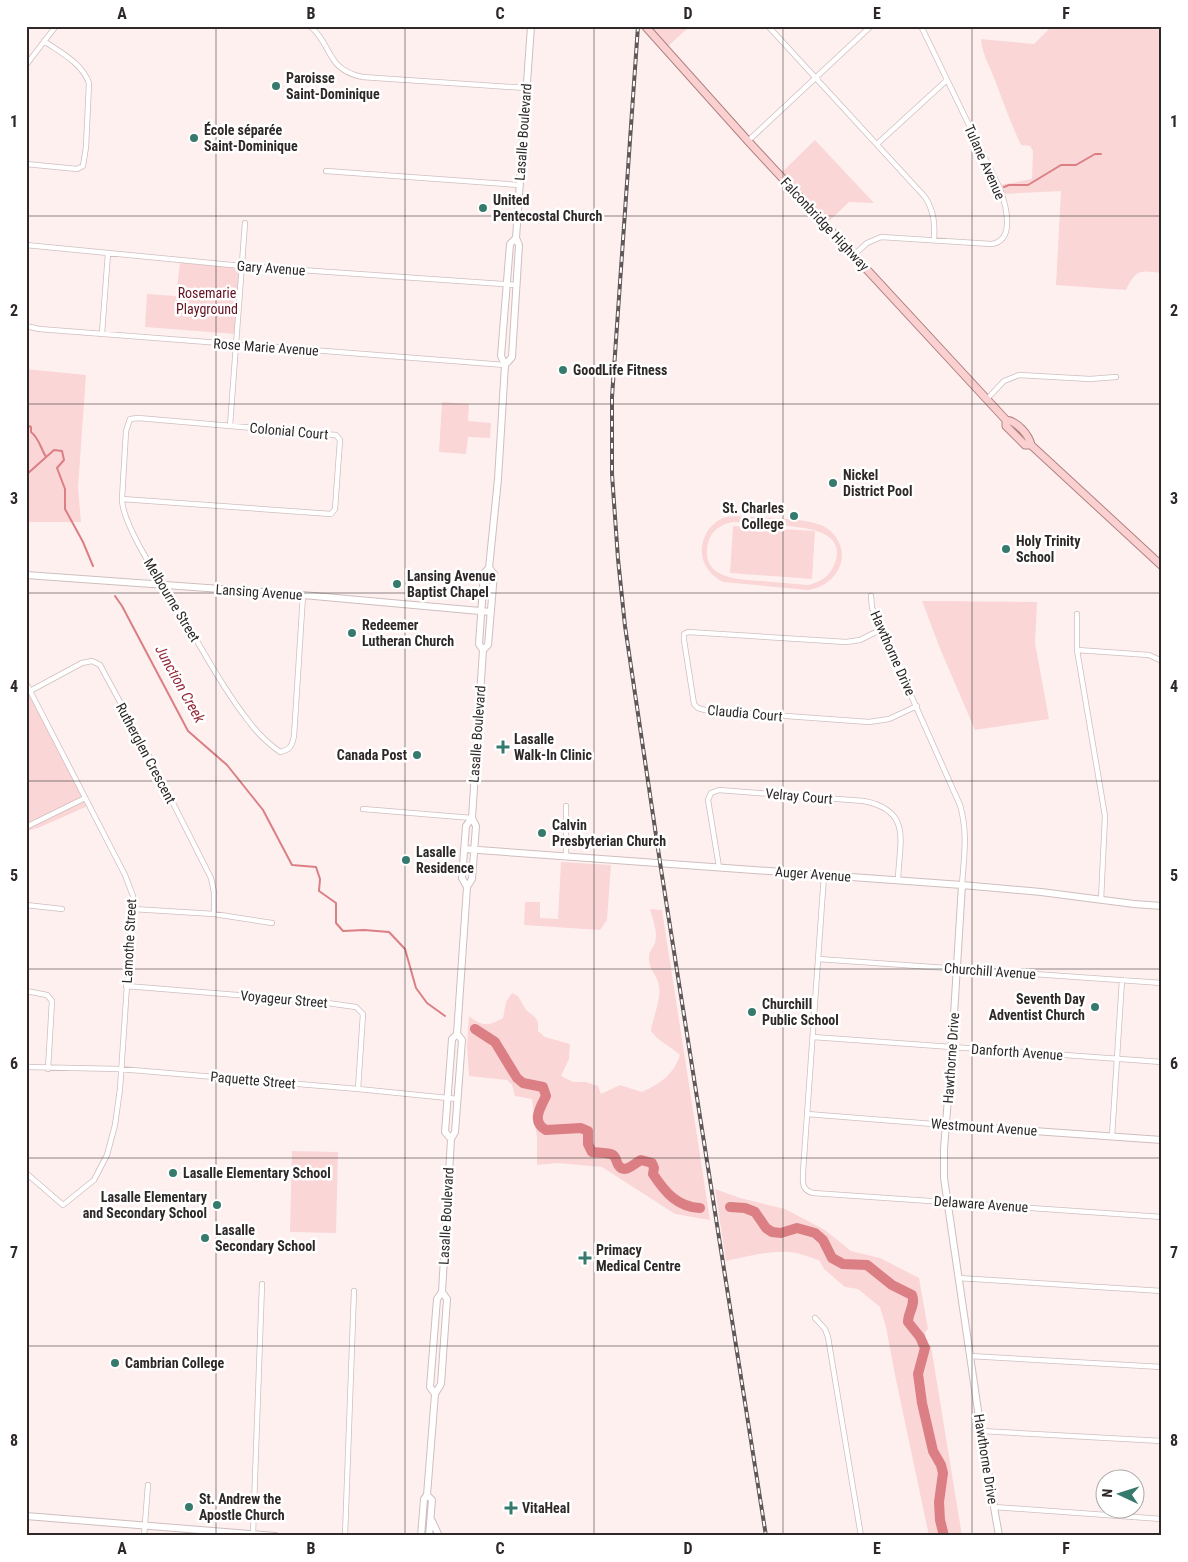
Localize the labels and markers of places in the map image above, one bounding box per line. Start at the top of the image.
place label: Paroisse Saint-Dominique [286,70,380,102]
marker: Paroisse Saint-Dominique [270,80,282,92]
place label: École séparée Saint-Dominique [204,121,298,154]
marker: École séparée Saint-Dominique [188,132,200,144]
place label: United Pentecostal Church [493,192,603,224]
marker: United Pentecostal Church [477,202,489,214]
place label: GoodLife Fitness [573,362,667,378]
marker: GoodLife Fitness [557,364,569,376]
place label: Nickel District Pool [843,467,913,499]
marker: Nickel District Pool [827,477,839,489]
place label: St. Charles College [722,500,784,532]
marker: St. Charles College [788,510,800,522]
place label: Holy Trinity School [1016,533,1081,565]
marker: Holy Trinity School [1000,543,1012,555]
place label: Lansing Avenue Baptist Chapel [407,568,496,600]
marker: Lansing Avenue Baptist Chapel [391,578,403,590]
place label: Redeemer Lutheran Church [362,617,454,649]
marker: Redeemer Lutheran Church [346,627,358,639]
place label: Lasalle Walk-In Clinic [514,731,592,763]
marker: Lasalle Walk-In Clinic [496,740,510,754]
place label: Canada Post [337,747,407,763]
marker: Canada Post [411,749,423,761]
place label: Calvin Presbyterian Church [552,817,666,849]
marker: Calvin Presbyterian Church [536,827,548,839]
place label: Lasalle Residence [416,844,474,876]
marker: Lasalle Residence [400,854,412,866]
place label: Seventh Day Adventist Church [989,991,1086,1023]
place label: Churchill Public School [762,996,839,1028]
marker: Seventh Day Adventist Church [1089,1001,1101,1013]
marker: Churchill Public School [746,1006,758,1018]
place label: Lasalle Elementary School [183,1165,331,1181]
marker: Lasalle Elementary School [167,1167,179,1179]
place label: Lasalle Elementary and Secondary School [83,1189,208,1221]
marker: Lasalle Elementary and Secondary School [211,1199,223,1211]
place label: Lasalle Secondary School [215,1222,316,1254]
marker: Lasalle Secondary School [199,1232,211,1244]
place label: Primacy Medical Centre [596,1242,681,1274]
marker: Primacy Medical Centre [578,1251,592,1265]
place label: Cambrian College [125,1355,225,1371]
marker: Cambrian College [109,1357,121,1369]
place label: St. Andrew the Apostle Church [199,1491,285,1523]
place label: VitaHeal [522,1500,570,1516]
marker: St. Andrew the Apostle Church [183,1501,195,1513]
marker: VitaHeal [504,1501,518,1515]

